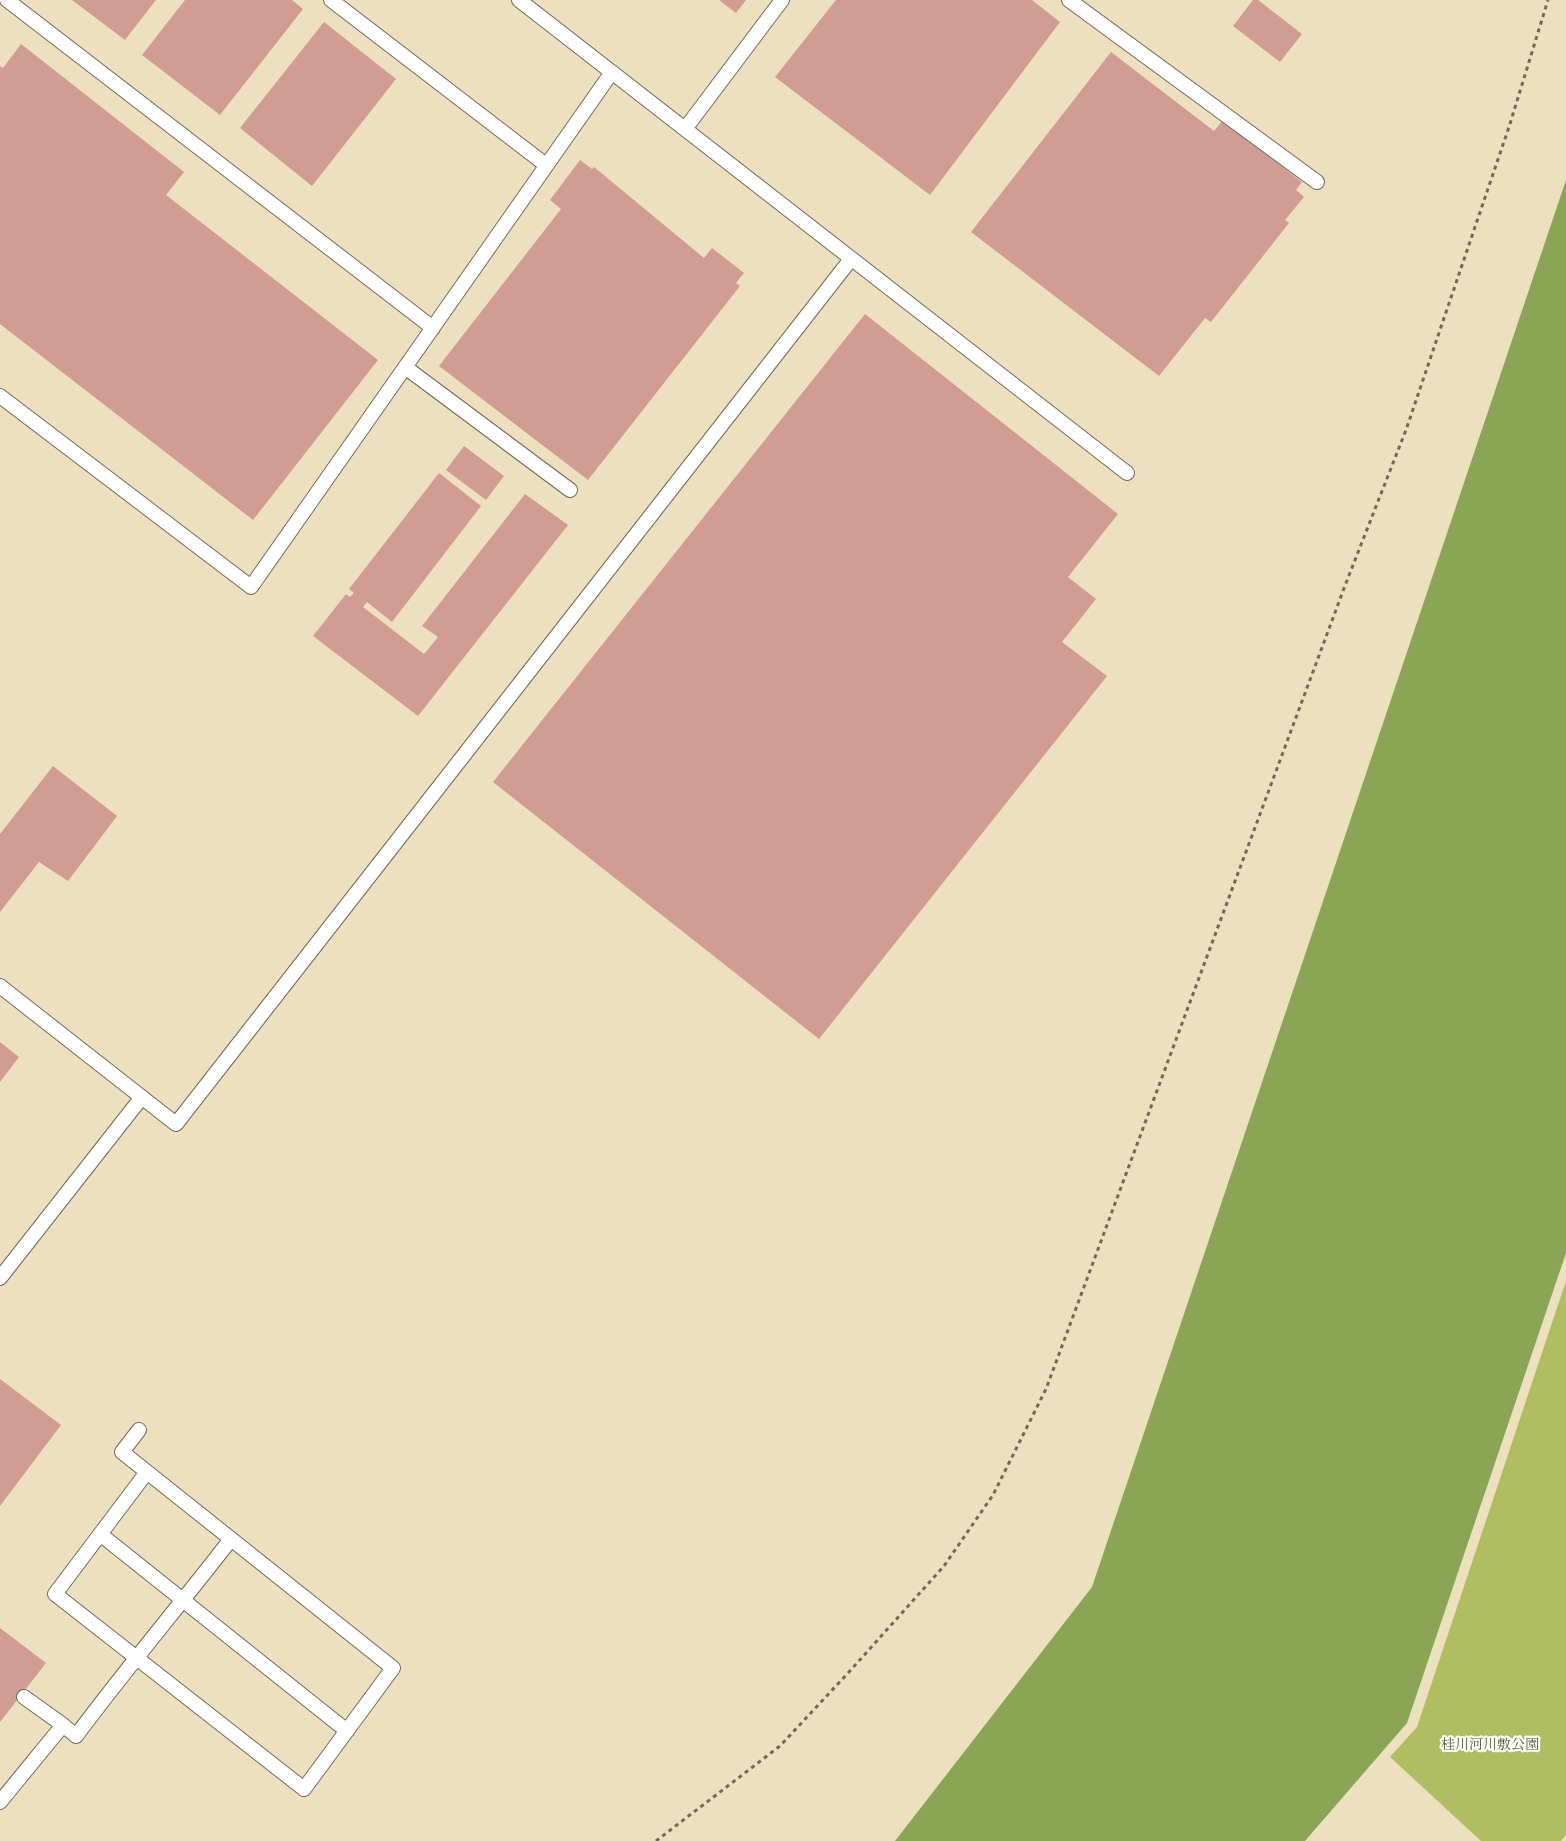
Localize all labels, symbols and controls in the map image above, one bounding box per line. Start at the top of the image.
park label: 桂川河川敷公園 [1441,1738,1539,1754]

